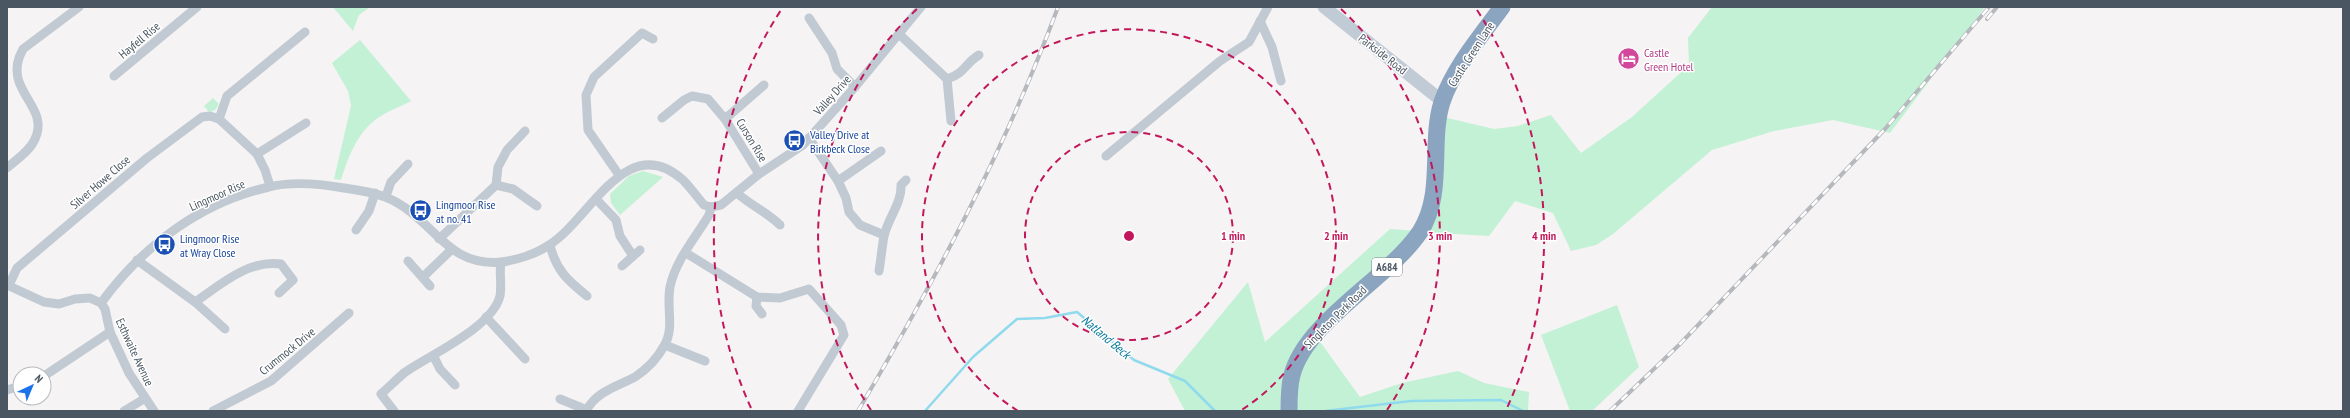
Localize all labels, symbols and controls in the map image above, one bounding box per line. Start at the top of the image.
street label: Hayfell Rise [115,18,163,62]
street label: Castle Green Lane [1444,19,1498,89]
street label: Parkside Road [1356,30,1410,78]
place label: Castle Green Hotel [1644,45,1694,74]
hotel icon: Castle Green Hotel [1615,46,1641,72]
street label: Valley Drive [809,72,854,119]
street label: Curson Rise [733,115,771,165]
place label: Valley Drive at Birkbeck Close [809,127,870,156]
bus stop icon: Valley Drive at Birkbeck Close [782,128,808,154]
street label: Silver Howe Close [67,152,133,212]
street label: Lingmoor Rise [187,176,247,214]
place label: Lingmoor Rise at no. 41 [436,197,495,226]
bus stop icon: Lingmoor Rise at no. 41 [407,198,433,224]
text: 1 min [1221,228,1245,243]
text: 2 min [1324,228,1348,243]
text: 3 min [1428,228,1452,243]
text: 4 min [1532,228,1556,243]
centre of rings [1122,229,1136,243]
place label: Lingmoor Rise at Wray Close [180,231,239,260]
bus stop icon: Lingmoor Rise at Wray Close [152,232,178,258]
road number: A684 [1372,258,1402,276]
street label: Singleton Park Road [1300,282,1370,352]
water label: Natland Beck [1078,311,1136,364]
street label: Esthwaite Avenue [113,316,157,388]
street label: Crummock Drive [256,324,318,378]
north arrow [12,366,52,406]
text: N [32,372,46,386]

